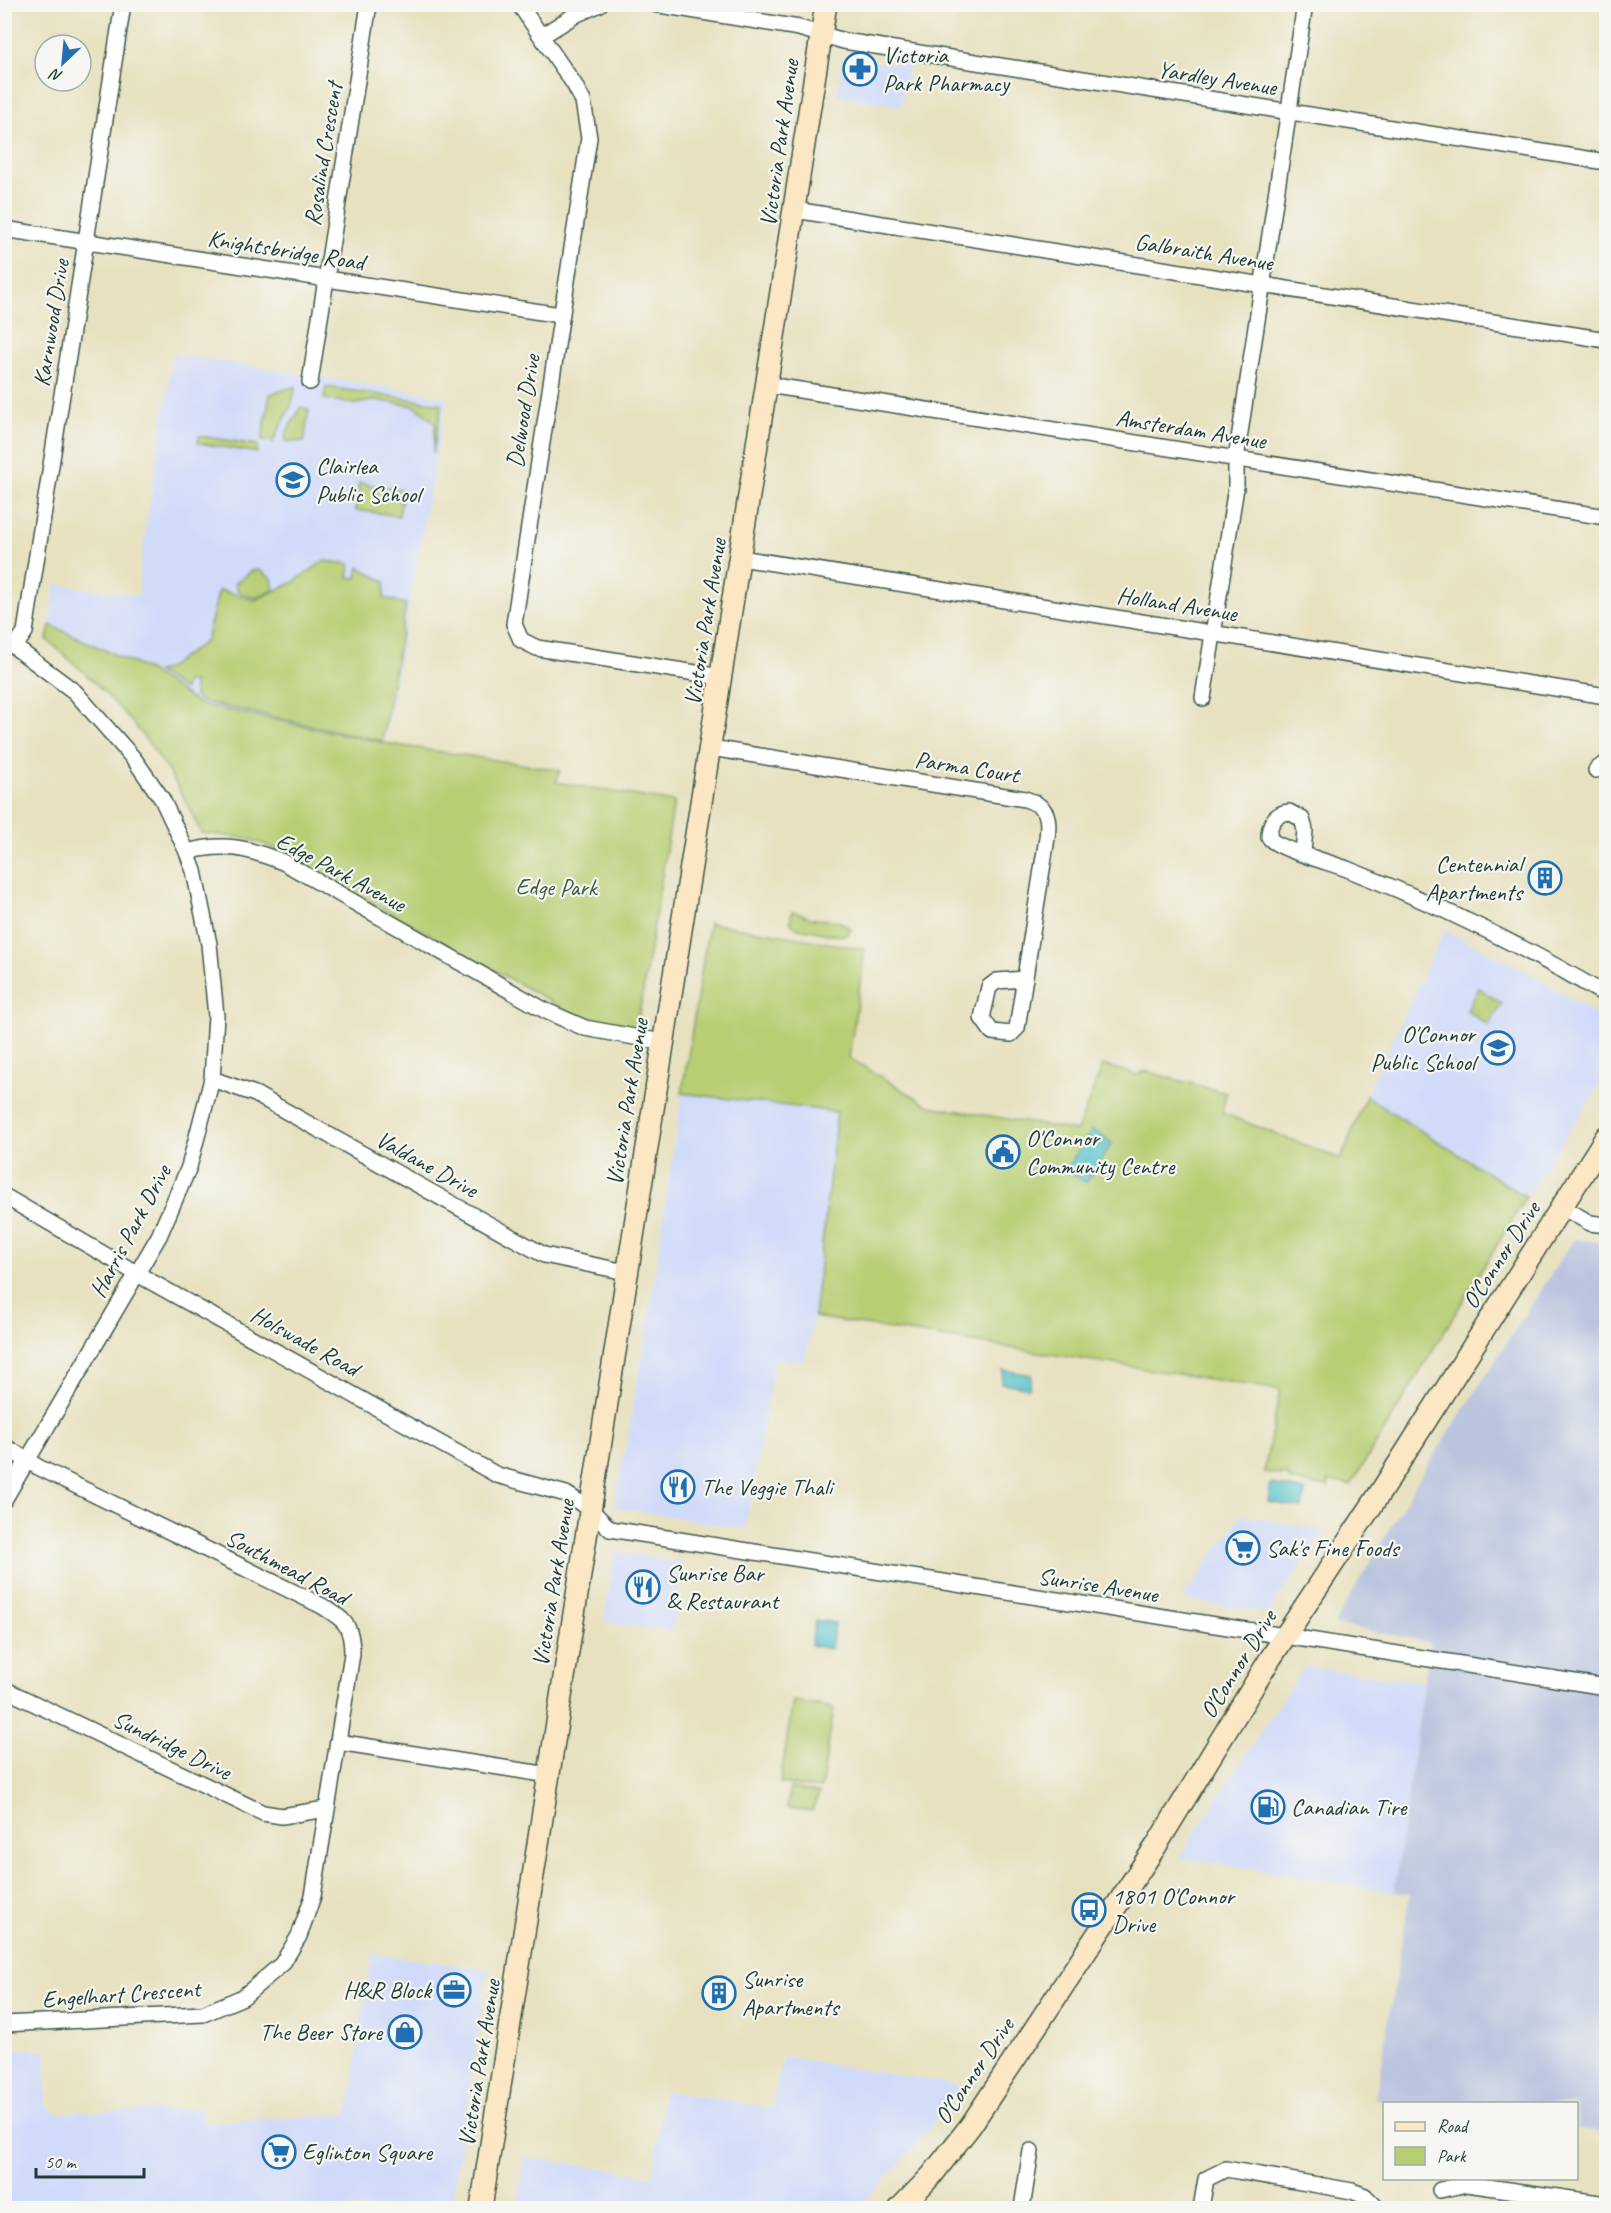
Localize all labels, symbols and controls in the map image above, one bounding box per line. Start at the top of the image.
north arrow [33,33,93,93]
place label: Victoria Park Pharmacy [883,40,1011,98]
pharmacy icon: Victoria Park Pharmacy [842,51,878,87]
street label: Yardley Avenue [1155,54,1281,103]
street label: Victoria Park Avenue [752,55,806,228]
text: N [45,63,66,87]
street label: Rosalind Crescent [297,77,350,228]
street label: Knightsbridge Road [206,223,370,278]
street label: Galbraith Avenue [1133,226,1277,278]
street label: Karnwood Drive [26,255,76,389]
street label: Delwood Drive [499,350,547,470]
street label: Amsterdam Avenue [1114,402,1270,456]
place label: Clairlea Public School [316,451,424,509]
school or university icon: Clairlea Public School [275,462,311,498]
street label: Victoria Park Avenue [677,534,733,708]
street label: Holland Avenue [1115,580,1241,629]
street label: Parma Court [913,744,1023,790]
street label: Edge Park Avenue [271,825,413,920]
place label: Centennial Apartments [1426,849,1526,907]
building icon: Centennial Apartments [1527,860,1563,896]
park label: Edge Park [515,872,599,902]
street label: Victoria Park Avenue [599,1014,655,1188]
place label: O'Connor Public School [1371,1019,1479,1077]
school or university icon: O'Connor Public School [1480,1030,1516,1066]
place label: O'Connor Community Centre [1026,1123,1177,1181]
street label: Valdane Drive [371,1124,485,1205]
public building icon: O'Connor Community Centre [985,1134,1021,1170]
street label: Harris Park Drive [82,1158,179,1302]
street label: O'Connor Drive [1455,1194,1548,1314]
street label: Holswade Road [245,1299,368,1385]
restaurant icon: The Veggie Thali [660,1469,696,1505]
place label: The Veggie Thali [701,1472,835,1502]
street label: Victoria Park Avenue [525,1495,581,1669]
street label: Southmead Road [220,1522,357,1614]
supermarket icon: Sak's Fine Foods [1225,1530,1261,1566]
place label: Sak's Fine Foods [1266,1533,1401,1563]
place label: Sunrise Bar & Restaurant [666,1558,780,1616]
street label: Sunrise Avenue [1036,1561,1162,1610]
restaurant icon: Sunrise Bar & Restaurant [625,1569,661,1605]
street label: O'Connor Drive [1193,1602,1284,1724]
street label: Sundridge Drive [108,1703,238,1787]
fuel station icon: Canadian Tire [1250,1789,1286,1825]
place label: Canadian Tire [1291,1792,1408,1822]
place label: 1801 O'Connor Drive [1112,1881,1237,1939]
bus stop icon: 1801 O'Connor Drive [1071,1892,1107,1928]
place label: Sunrise Apartments [742,1964,841,2022]
office icon: H&R Block [436,1972,472,2008]
street label: Engelhart Crescent [41,1973,203,2014]
place label: H&R Block [343,1975,433,2005]
street label: Victoria Park Avenue [451,1975,507,2149]
building icon: Sunrise Apartments [701,1975,737,2011]
street label: O'Connor Drive [927,2010,1022,2130]
shop icon: The Beer Store [387,2014,423,2050]
place label: The Beer Store [259,2017,384,2047]
legend [1383,2102,1578,2180]
text: Road [1437,2115,1470,2137]
supermarket icon: Eglinton Square [261,2134,297,2170]
place label: Eglinton Square [302,2137,434,2167]
scale bar [36,2141,144,2179]
text: Park [1437,2145,1467,2167]
text: 50 m [45,2151,78,2173]

